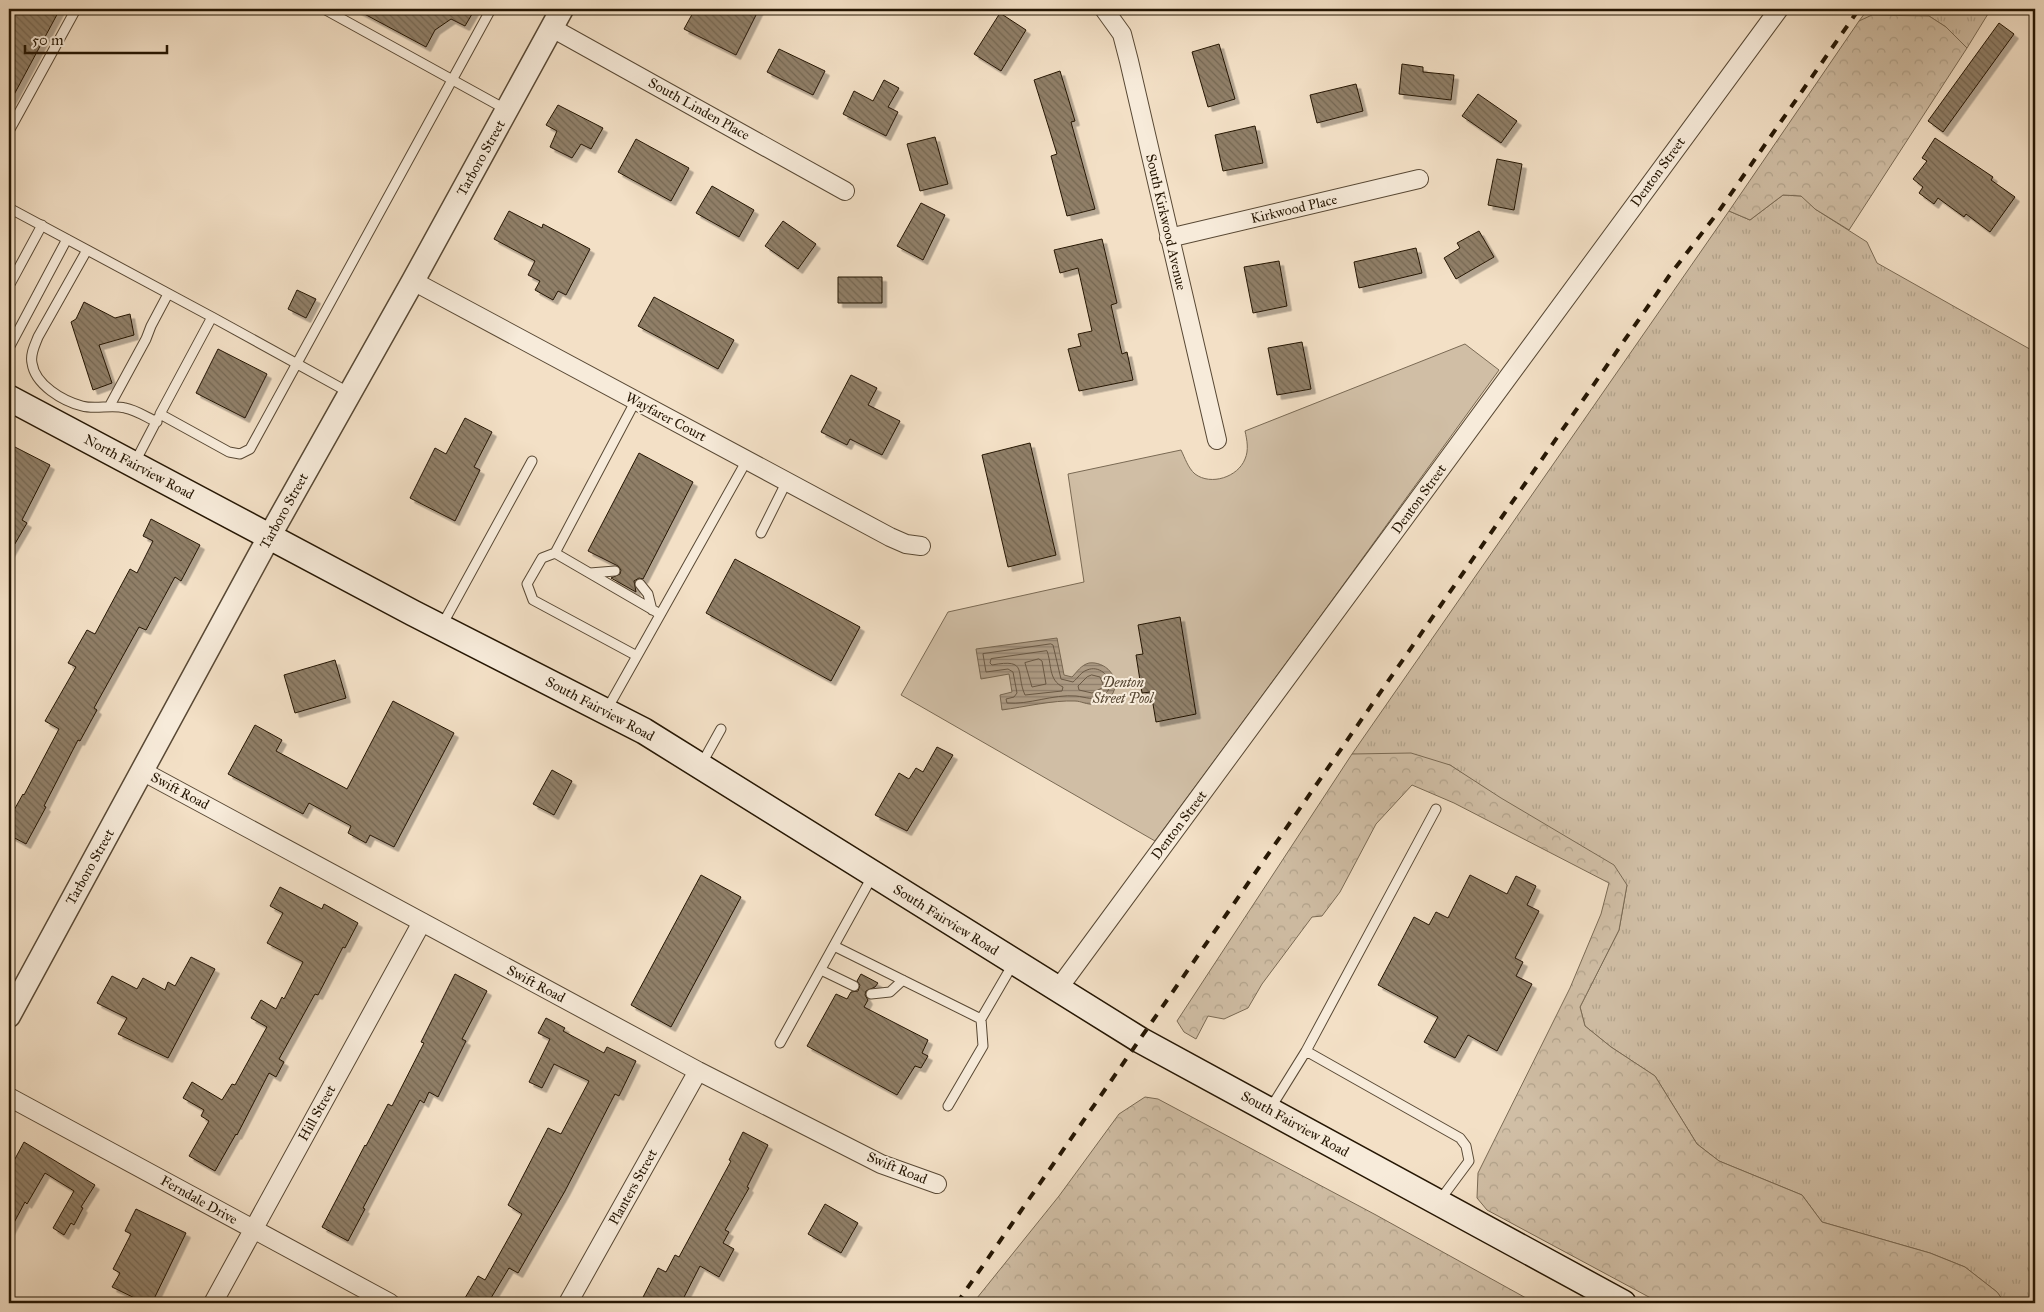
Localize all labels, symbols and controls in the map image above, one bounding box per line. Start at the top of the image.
scale bar [25,22,168,54]
text: 50 m [32,31,64,49]
street label: South Linden Place [645,74,753,144]
street label: Tarboro Street [453,117,509,199]
street label: Denton Street [1627,134,1689,210]
street label: South Kirkwood Avenue [1142,152,1190,292]
street label: Kirkwood Place [1249,191,1339,227]
street label: Wayfarer Court [623,389,709,445]
street label: North Fairview Road [81,431,197,503]
street label: Denton Street [1388,461,1450,537]
street label: Tarboro Street [256,470,312,552]
street label: South Fairview Road [543,673,657,745]
park label: Denton Street Pool [1092,674,1155,707]
street label: Swift Road [148,769,212,813]
street label: Denton Street [1148,787,1210,863]
street label: Tarboro Street [62,826,118,908]
street label: South Fairview Road [890,881,1002,959]
street label: Swift Road [504,962,568,1006]
street label: Hill Street [295,1082,339,1144]
street label: South Fairview Road [1238,1087,1352,1161]
street label: Planters Street [605,1146,661,1228]
street label: Swift Road [864,1148,930,1188]
street label: Ferndale Drive [158,1172,241,1228]

